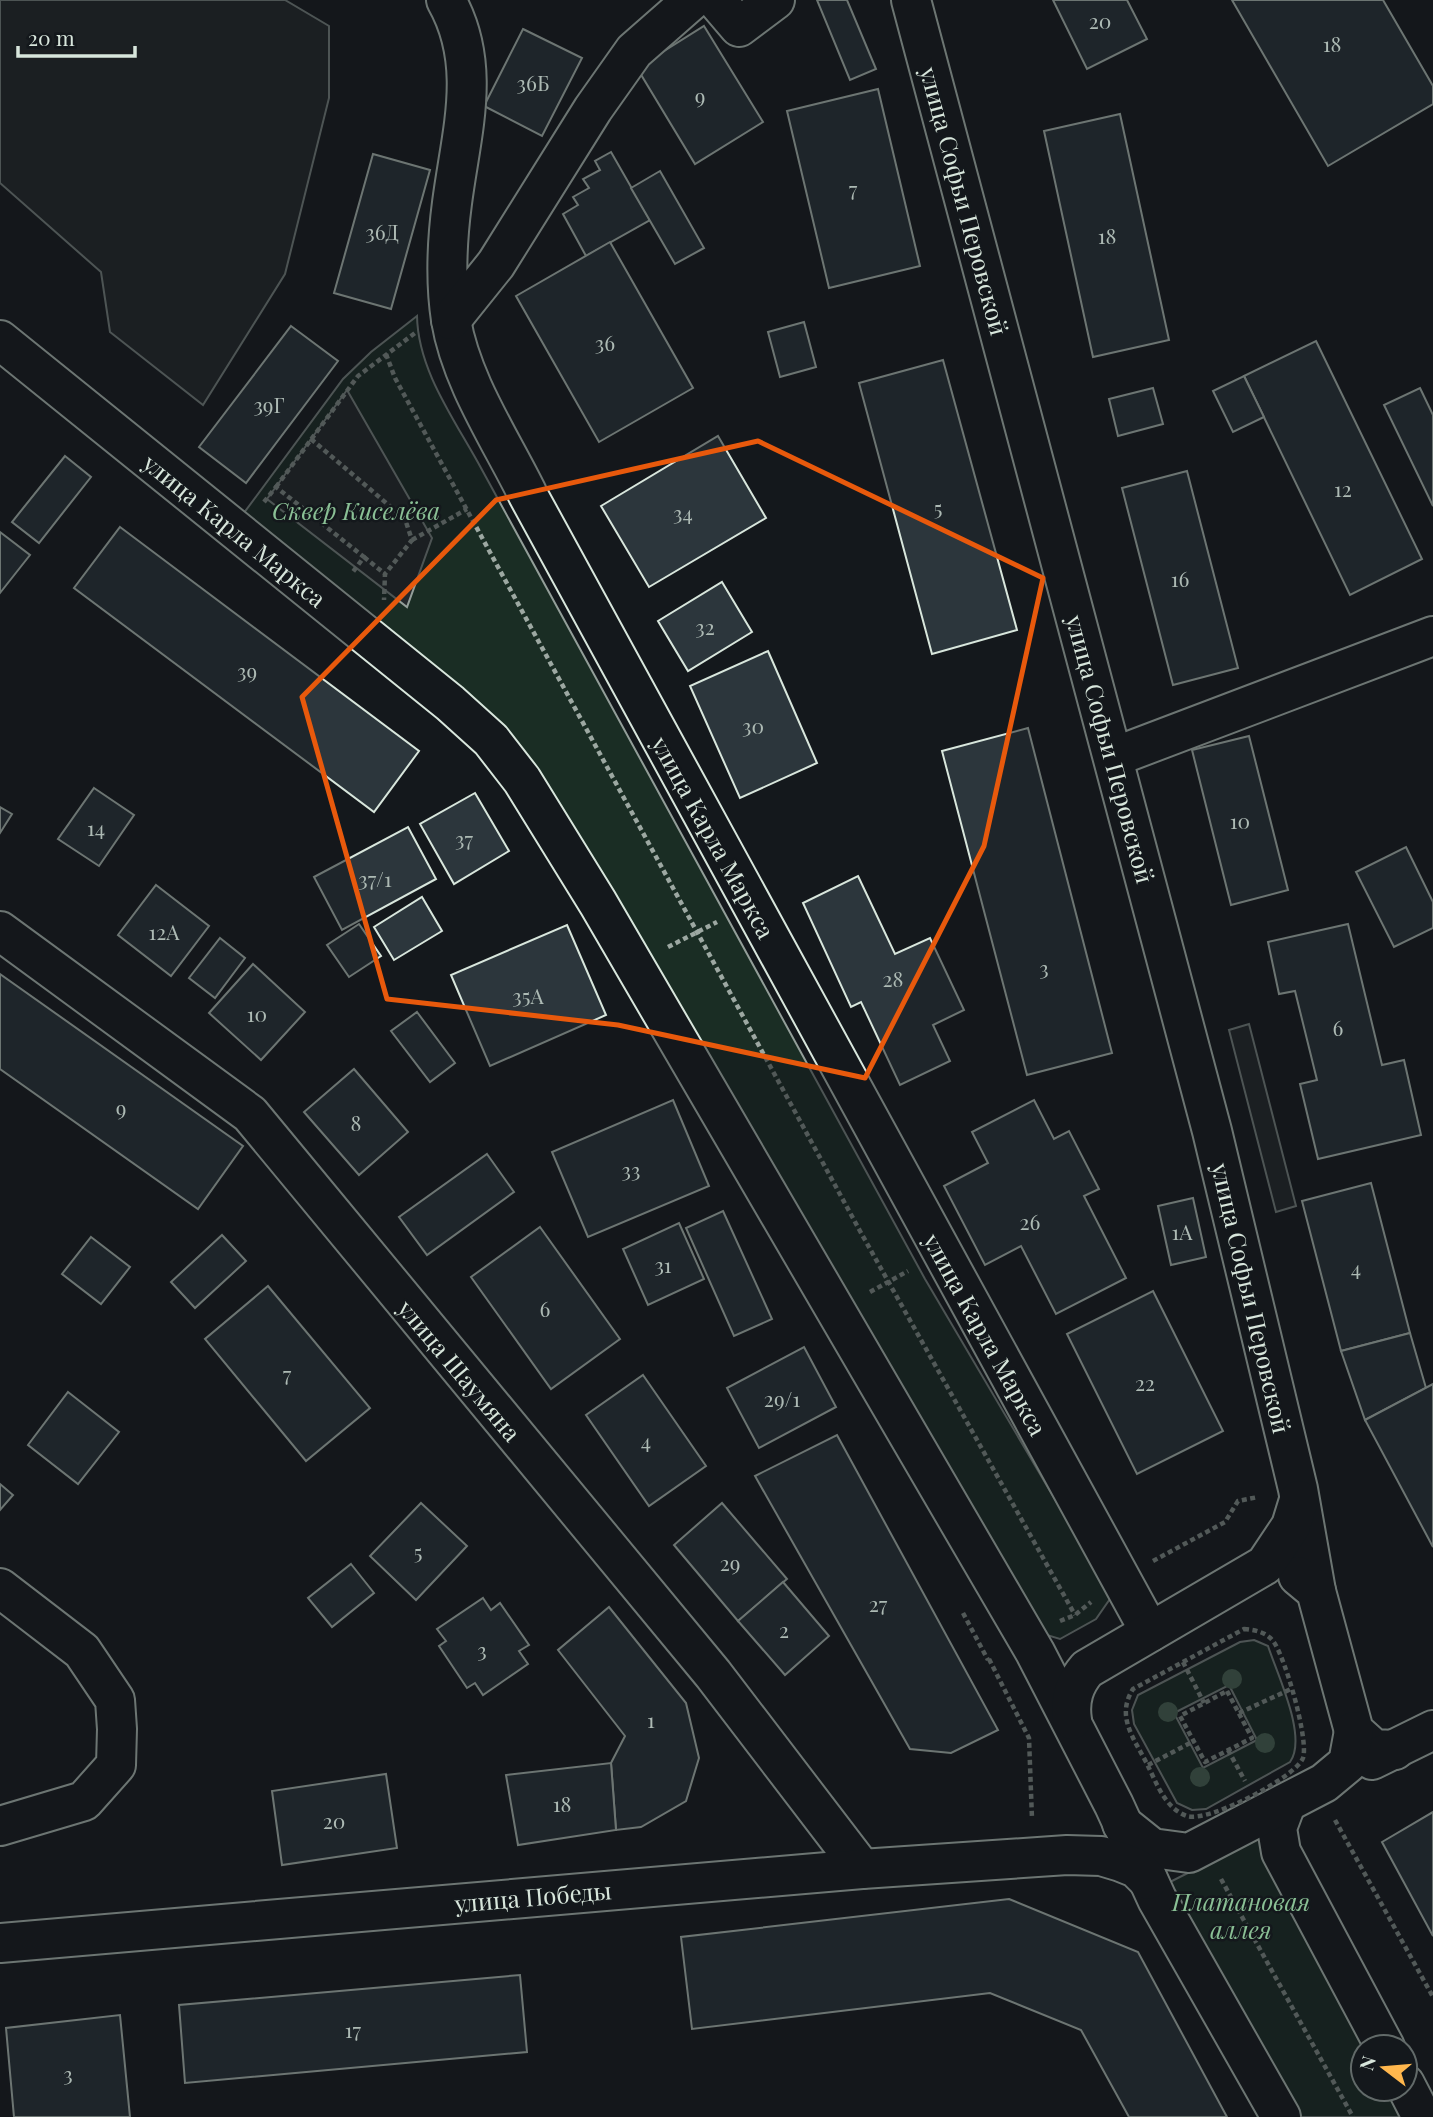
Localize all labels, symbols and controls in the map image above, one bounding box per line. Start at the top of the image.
house number: 20 [1089,6,1111,34]
scale bar [18,14,135,58]
text: 20 m [28,23,75,51]
house number: 18 [1323,29,1341,57]
street label: улица Софьи Перовской [914,62,1016,339]
house number: 36Б [517,68,549,96]
house number: 9 [695,81,705,109]
house number: 7 [849,174,858,202]
house number: 36Д [365,217,399,245]
house number: 18 [1098,221,1116,249]
house number: 36 [595,328,615,356]
house number: 39Г [253,390,285,418]
street label: улица Карла Маркса [136,446,333,614]
house number: 12 [1334,474,1352,502]
house number: 5 [934,493,942,521]
park label: Сквер Киселёва [272,494,440,526]
house number: 34 [673,498,693,526]
house number: 16 [1171,564,1189,592]
street label: улица Софьи Перовской [1060,610,1162,887]
house number: 32 [695,612,715,640]
house number: 39 [237,656,257,684]
house number: 30 [742,711,764,739]
street label: улица Карла Маркса [645,729,783,944]
house number: 10 [1230,806,1250,834]
house number: 14 [87,813,105,841]
house number: 37 [455,824,473,852]
house number: 37/1 [358,864,392,892]
house number: 12А [148,917,180,945]
house number: 3 [1039,953,1049,981]
house number: 28 [883,964,903,992]
house number: 35А [512,981,544,1009]
house number: 10 [247,999,267,1027]
house number: 6 [1333,1013,1344,1041]
house number: 9 [116,1093,126,1121]
house number: 8 [351,1108,361,1136]
house number: 33 [622,1155,640,1183]
street label: улица Софьи Перовской [1205,1159,1299,1436]
house number: 26 [1020,1207,1041,1235]
house number: 1А [1172,1217,1193,1245]
street label: улица Карла Маркса [917,1226,1055,1441]
house number: 31 [654,1250,672,1278]
house number: 4 [1351,1253,1361,1281]
street label: улица Шаумяна [391,1292,529,1447]
house number: 6 [540,1294,551,1322]
house number: 7 [283,1359,292,1387]
house number: 22 [1135,1368,1155,1396]
house number: 29/1 [764,1384,800,1412]
house number: 4 [641,1426,651,1454]
house number: 5 [414,1537,422,1565]
house number: 29 [720,1548,740,1576]
house number: 27 [869,1589,888,1617]
house number: 2 [779,1615,789,1643]
house number: 3 [477,1635,487,1663]
house number: 1 [647,1705,655,1733]
house number: 18 [553,1789,571,1817]
house number: 20 [323,1806,345,1834]
street label: улица Победы [452,1873,613,1919]
park label: Платановая аллея [1171,1885,1310,1945]
house number: 17 [345,2015,362,2043]
north arrow [1349,2033,1419,2103]
text: N [1352,2053,1381,2073]
house number: 3 [63,2059,73,2087]

